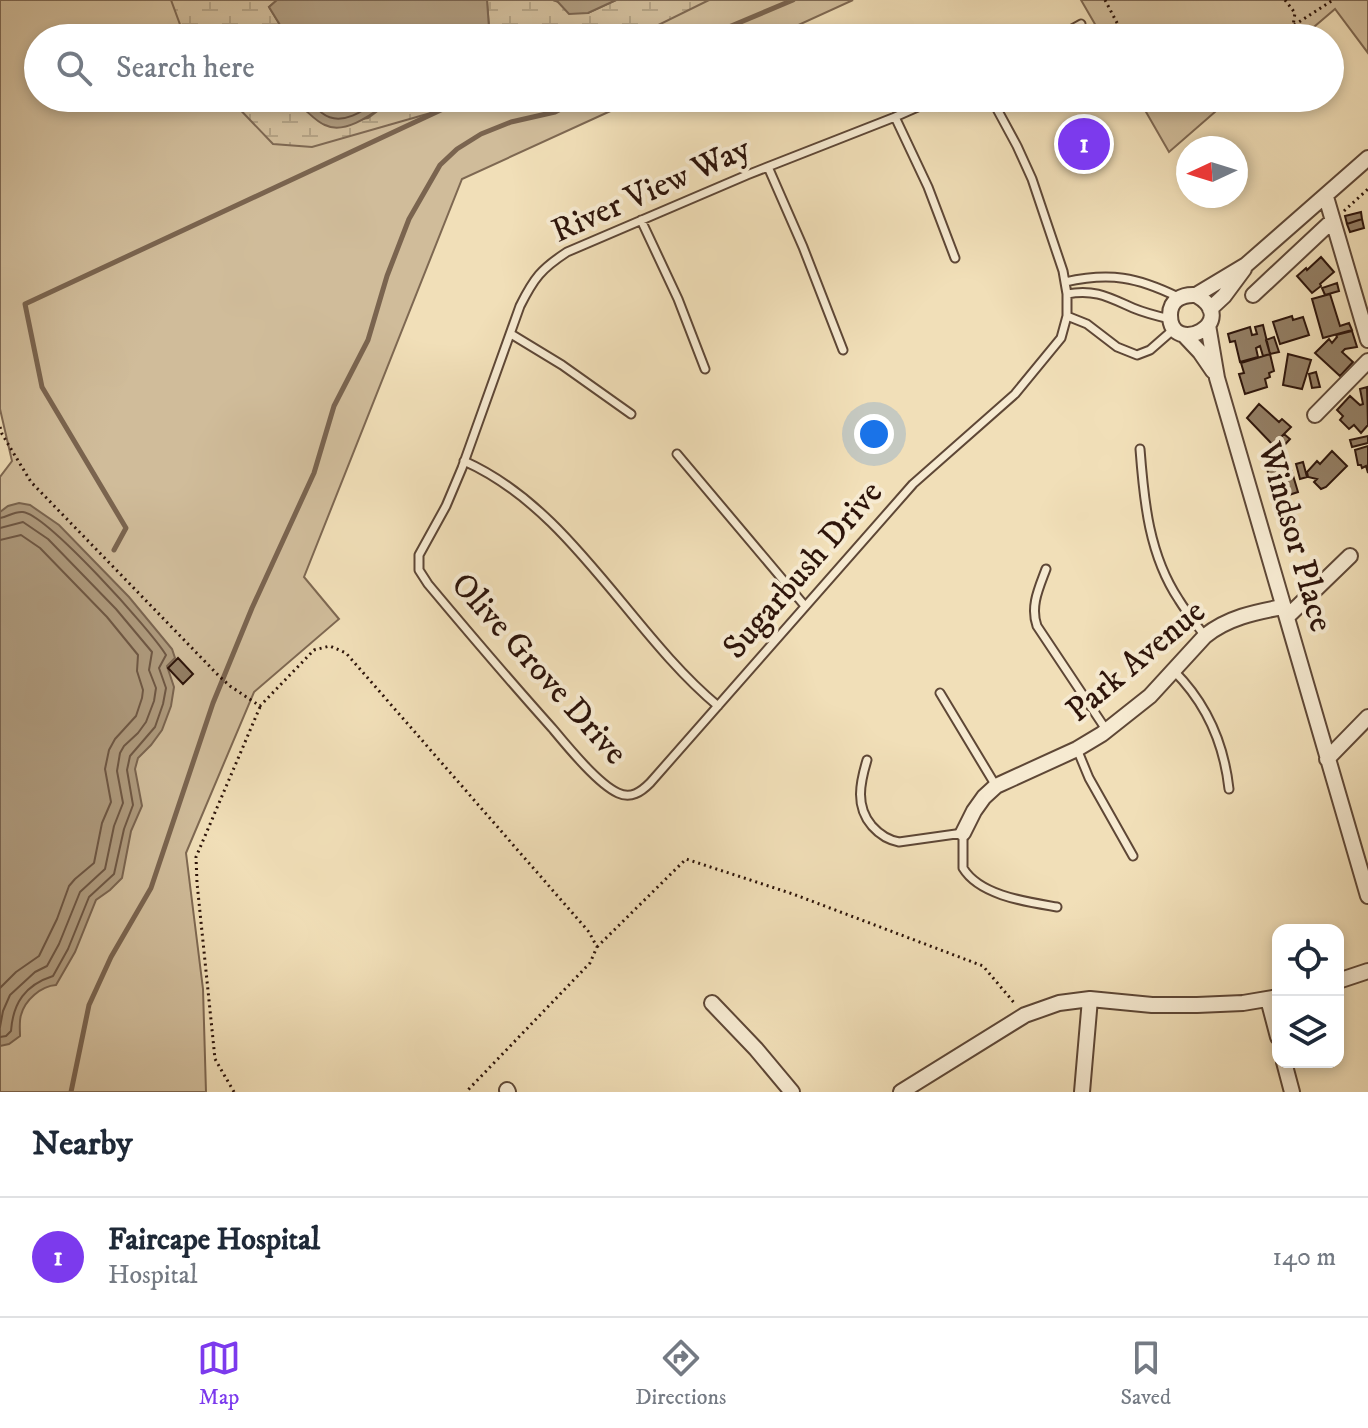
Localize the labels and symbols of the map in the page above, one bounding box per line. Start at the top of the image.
pin: 1 [1058,114,1110,174]
street label: River View Way [545,127,758,252]
north arrow [1176,136,1248,208]
your location [854,414,894,454]
street label: Windsor Place [1248,436,1342,637]
street label: Sugarbush Drive [714,472,892,668]
street label: Olive Grove Drive [442,564,636,774]
street label: Park Avenue [1058,591,1214,731]

